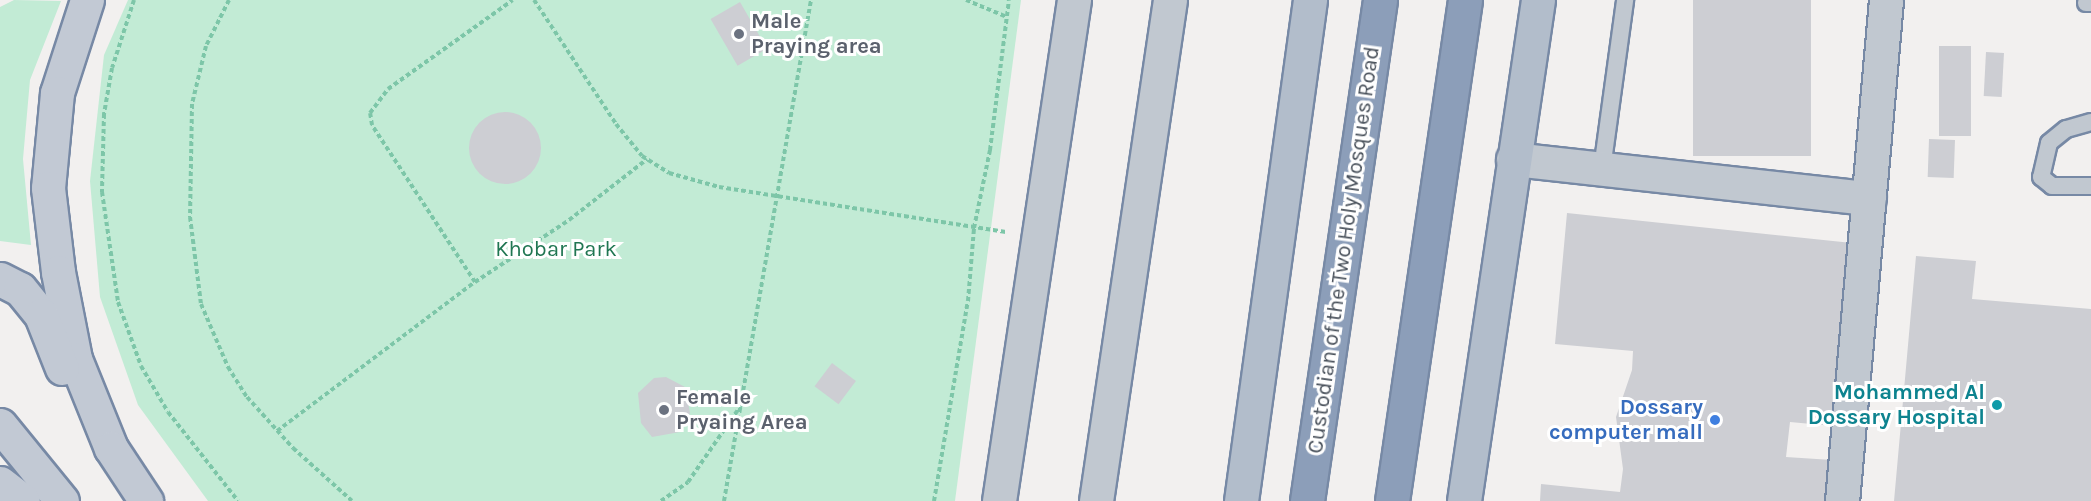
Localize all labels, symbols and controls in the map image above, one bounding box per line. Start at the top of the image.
place label: Male Praying area [751,8,882,60]
marker: Male Praying area [732,27,746,41]
street label: Custodian of the Two Holy Mosques Road [1302,45,1386,455]
park label: Khobar Park [495,237,617,263]
place label: Mohammed Al Dossary Hospital [1808,379,1985,430]
place label: Female Pryaing Area [676,384,808,436]
place label: Dossary computer mall [1549,394,1703,446]
marker: Mohammed Al Dossary Hospital [1990,398,2004,412]
marker: Female Pryaing Area [657,403,671,417]
marker: Dossary computer mall [1708,413,1722,427]

